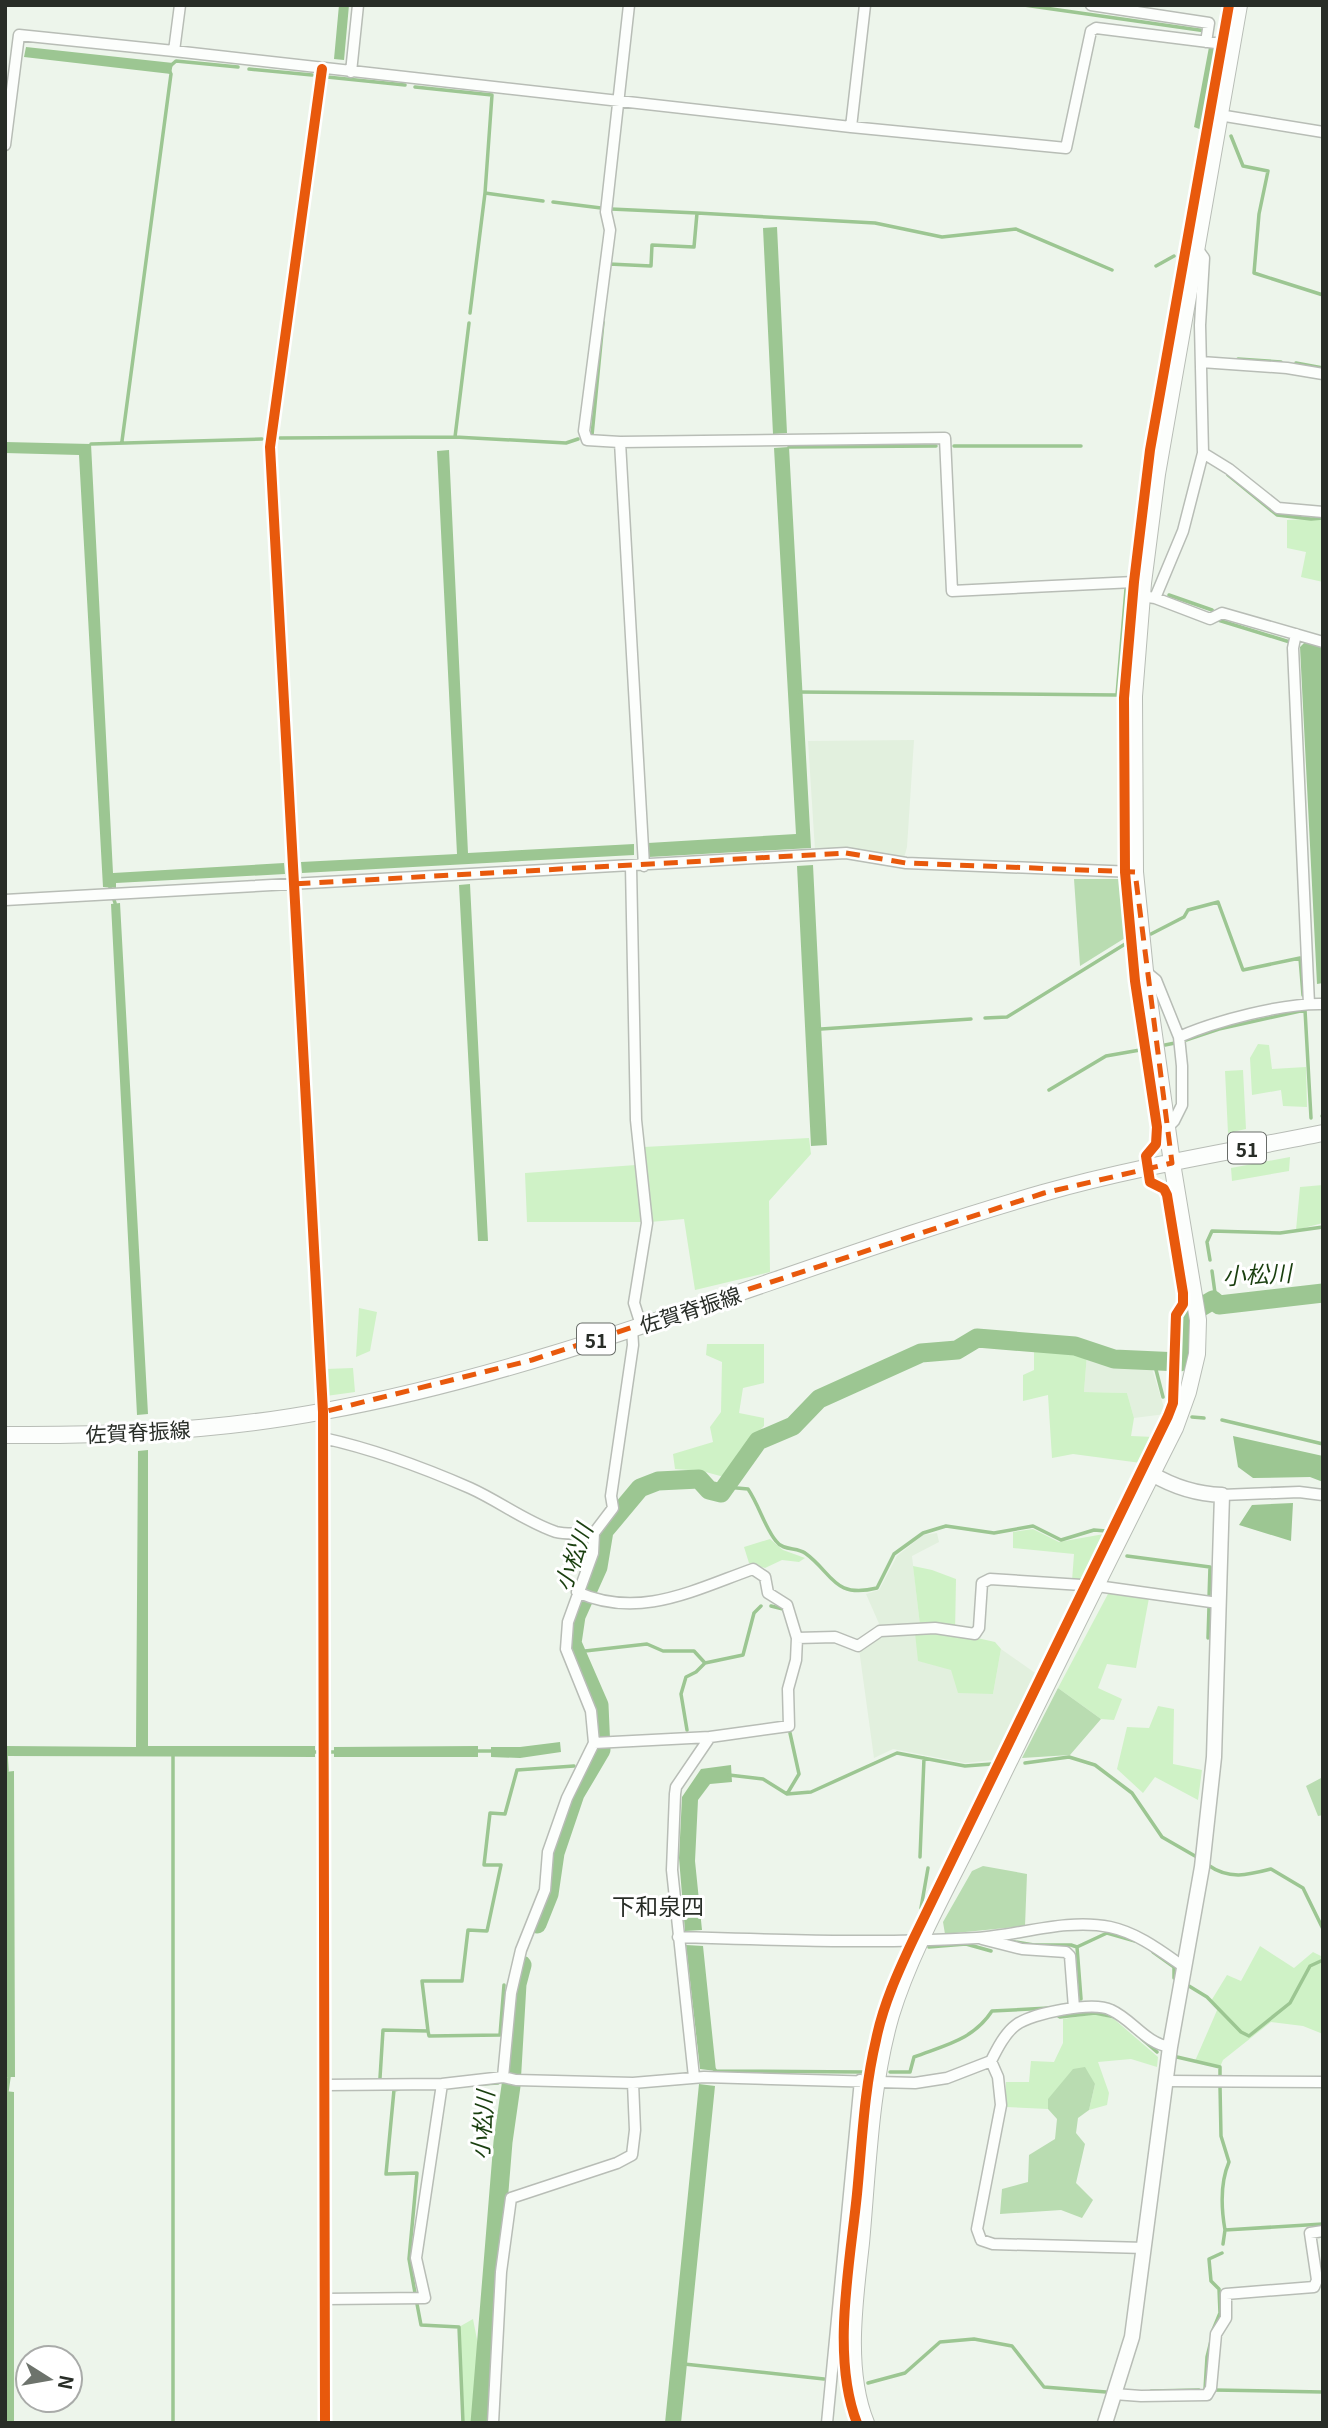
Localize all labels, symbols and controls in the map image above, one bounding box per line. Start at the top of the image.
road number: 51 [1228,1132,1266,1164]
water label: 小松川 [1222,1254,1295,1292]
street label: 佐賀脊振線 [635,1279,745,1339]
road number: 51 [577,1324,615,1354]
street label: 佐賀脊振線 [85,1413,191,1449]
water label: 小松川 [544,1516,601,1595]
district label: 下和泉四 [612,1888,704,1922]
water label: 小松川 [461,2086,501,2161]
north arrow [14,2344,84,2414]
text: N [53,2373,82,2392]

